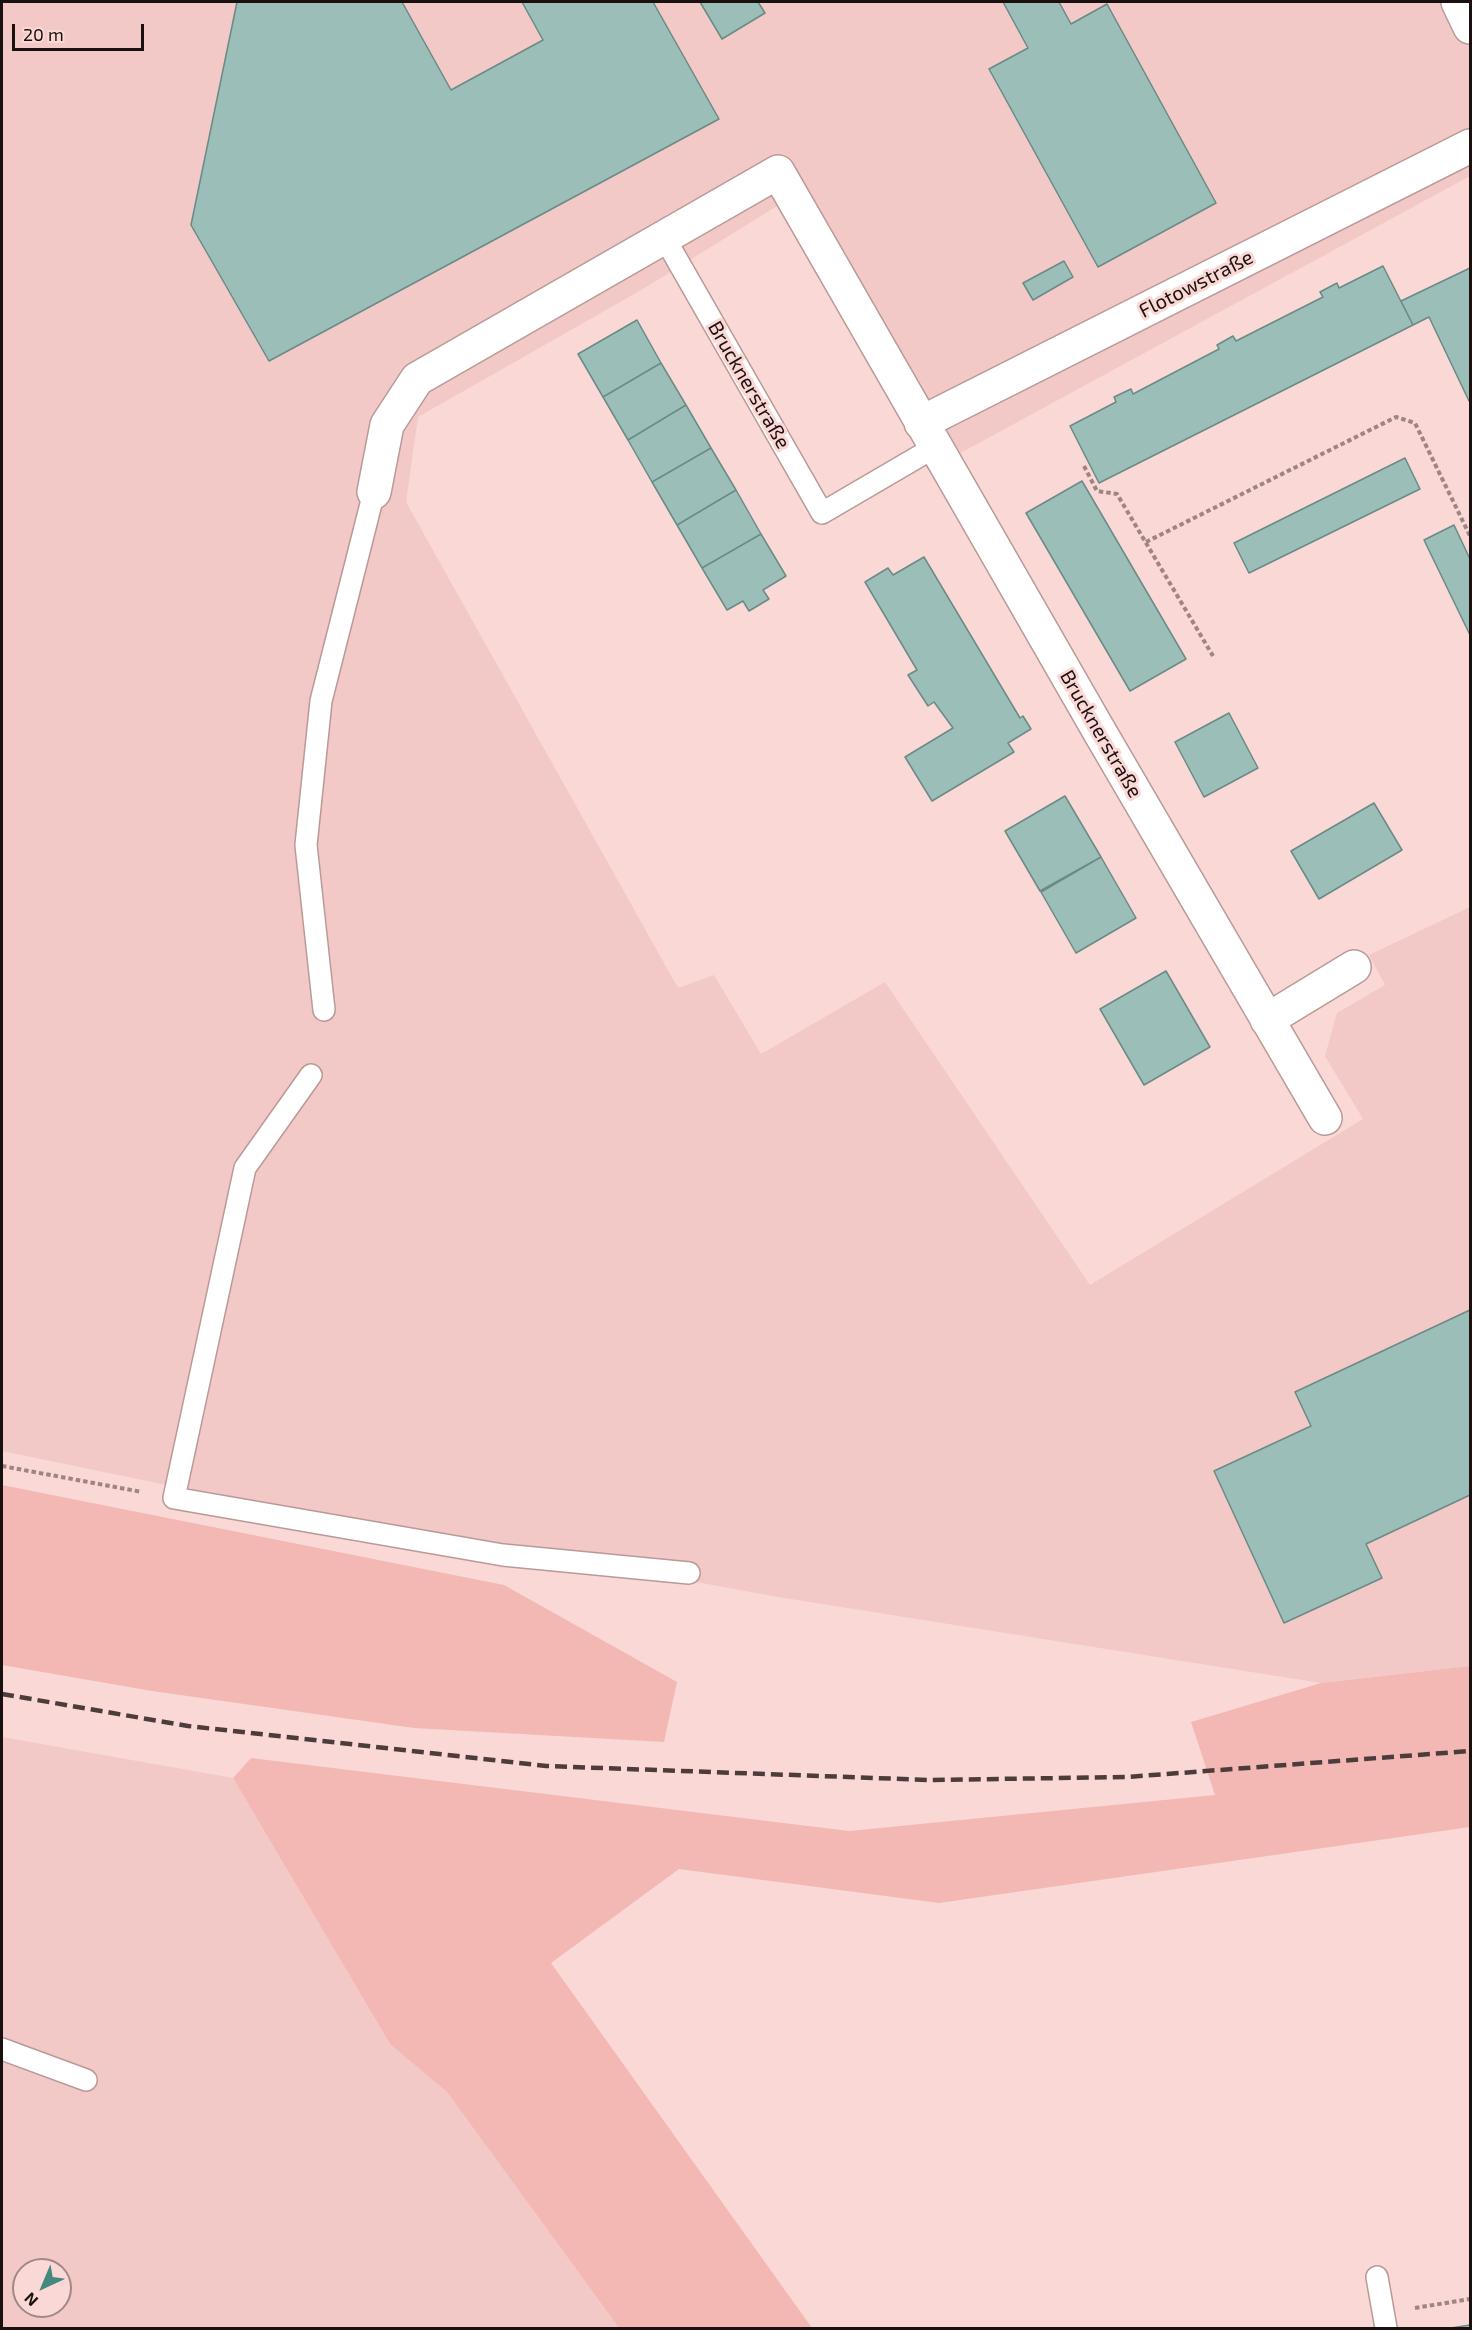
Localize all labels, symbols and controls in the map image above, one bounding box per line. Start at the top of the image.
scale bar [15,12,147,50]
text: 20 m [23,23,64,45]
street label: Flotowstraße [1135,245,1257,323]
street label: Brucknerstraße [703,317,795,453]
street label: Brucknerstraße [1055,666,1147,802]
north arrow [12,2258,72,2318]
text: N [20,2289,41,2311]

